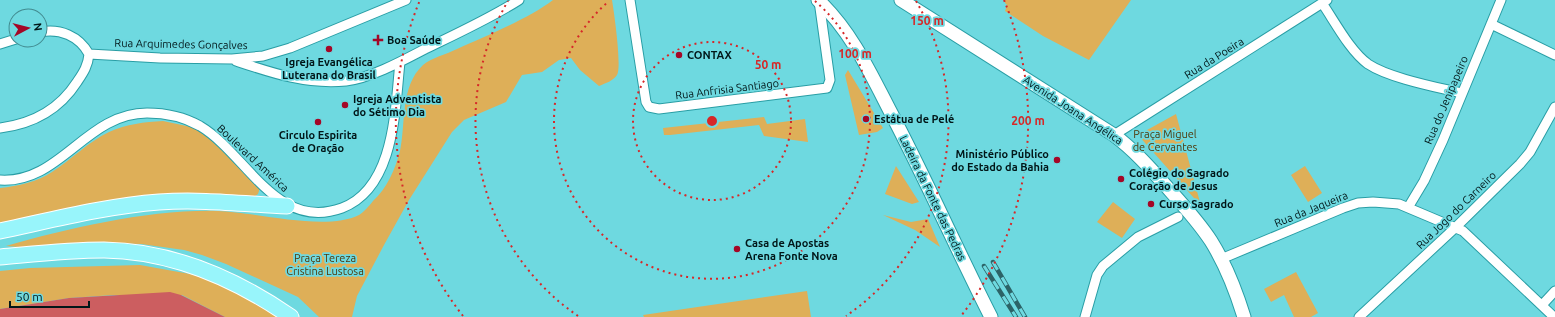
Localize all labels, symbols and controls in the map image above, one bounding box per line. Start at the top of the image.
north arrow [8,8,48,48]
text: 150 m [910,14,944,27]
text: N [31,22,44,32]
marker: Boa Saúde [372,34,384,46]
place label: Boa Saúde [387,34,441,46]
street label: Rua da Poeira [1182,35,1246,81]
street label: Rua Arquimedes Gonçalves [114,37,248,51]
marker: Igreja Evangélica Luterana do Brasil [324,44,334,54]
text: 100 m [838,47,872,60]
place label: CONTAX [687,49,733,61]
marker: CONTAX [674,50,684,60]
street label: Rua do Jenipapeiro [1422,54,1470,146]
place label: Igreja Evangélica Luterana do Brasil [282,56,377,81]
text: 50 m [755,58,781,71]
street label: Avenida Joana Angélica [1021,73,1125,147]
street label: Rua Anfrisia Santiago [674,77,780,101]
place label: Igreja Adventista do Sétimo Dia [353,93,442,118]
marker: Igreja Adventista do Sétimo Dia [340,100,350,110]
place label: Estátua de Pelé [874,113,954,125]
centre of rings [705,114,719,128]
marker: Estátua de Pelé [861,114,871,124]
text: 200 m [1011,114,1045,127]
marker: Circulo Espirita de Oração [313,117,323,127]
street label: Boulevard América [215,122,291,194]
park label: Praça Miguel de Cervantes [1133,128,1198,153]
place label: Circulo Espirita de Oração [279,129,357,154]
street label: Ladeira da Fonte das Pedras [897,134,969,263]
place label: Ministério Público do Estado da Bahia [951,148,1049,173]
marker: Ministério Público do Estado da Bahia [1052,155,1062,165]
place label: Colégio do Sagrado Coração de Jesus [1129,167,1230,192]
street label: Rua Jogo do Carneiro [1414,169,1498,251]
marker: Colégio do Sagrado Coração de Jesus [1116,174,1126,184]
street label: Rua da Jaqueira [1272,189,1350,229]
place label: Curso Sagrado [1159,198,1234,210]
marker: Curso Sagrado [1146,199,1156,209]
place label: Casa de Apostas Arena Fonte Nova [745,237,838,262]
marker: Casa de Apostas Arena Fonte Nova [732,244,742,254]
park label: Praça Tereza Cristina Lustosa [286,252,364,277]
scale bar [10,283,89,309]
text: 50 m [16,290,43,303]

